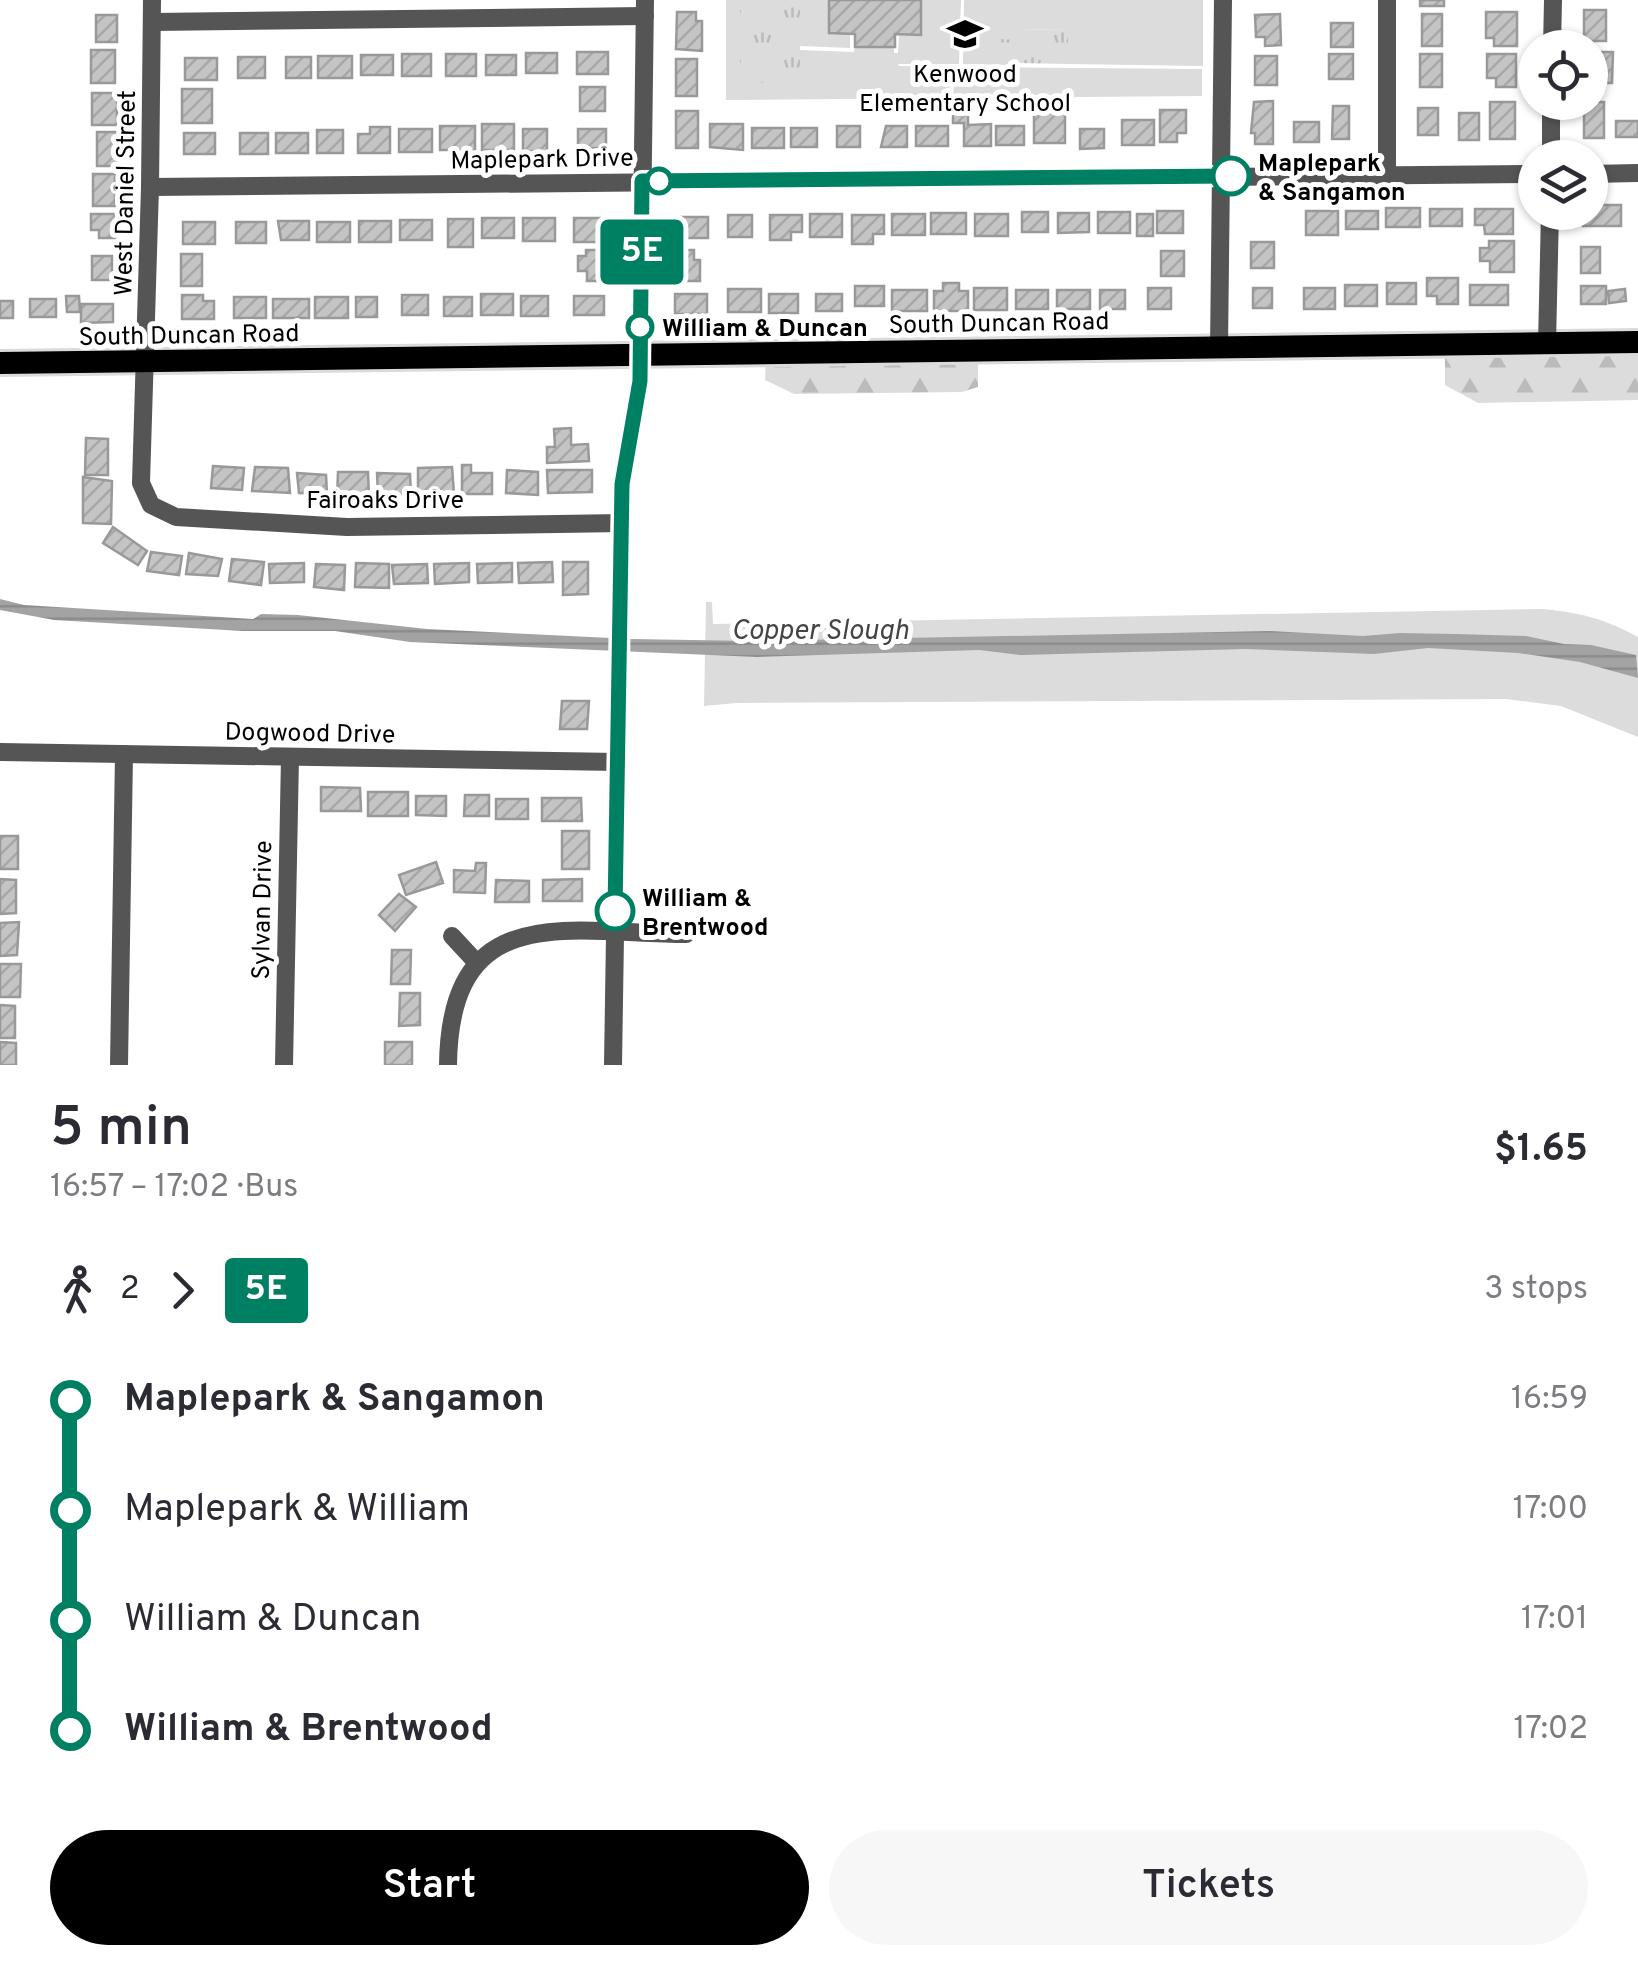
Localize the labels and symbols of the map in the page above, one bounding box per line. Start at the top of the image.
school or university icon: Kenwood Elementary School [946,15,984,53]
place label: Kenwood Elementary School [859,60,1071,121]
street label: West Daniel Street [109,90,145,296]
street label: Maplepark Drive [450,143,634,179]
place label: Maplepark & Sangamon [1258,149,1406,210]
marker: Maplepark & Sangamon [1212,157,1250,195]
unlabelled marker [646,168,672,194]
line badge: 5E [597,220,687,284]
street label: South Duncan Road [888,307,1110,343]
marker: William & Duncan [627,314,653,340]
place label: William & Duncan [662,314,868,346]
street label: South Duncan Road [78,319,300,355]
street label: Fairoaks Drive [306,486,464,518]
water label: Copper Slough [731,614,909,650]
street label: Dogwood Drive [224,718,396,752]
street label: Sylvan Drive [247,840,281,980]
place label: William & Brentwood [642,884,768,945]
marker: William & Brentwood [596,892,634,930]

